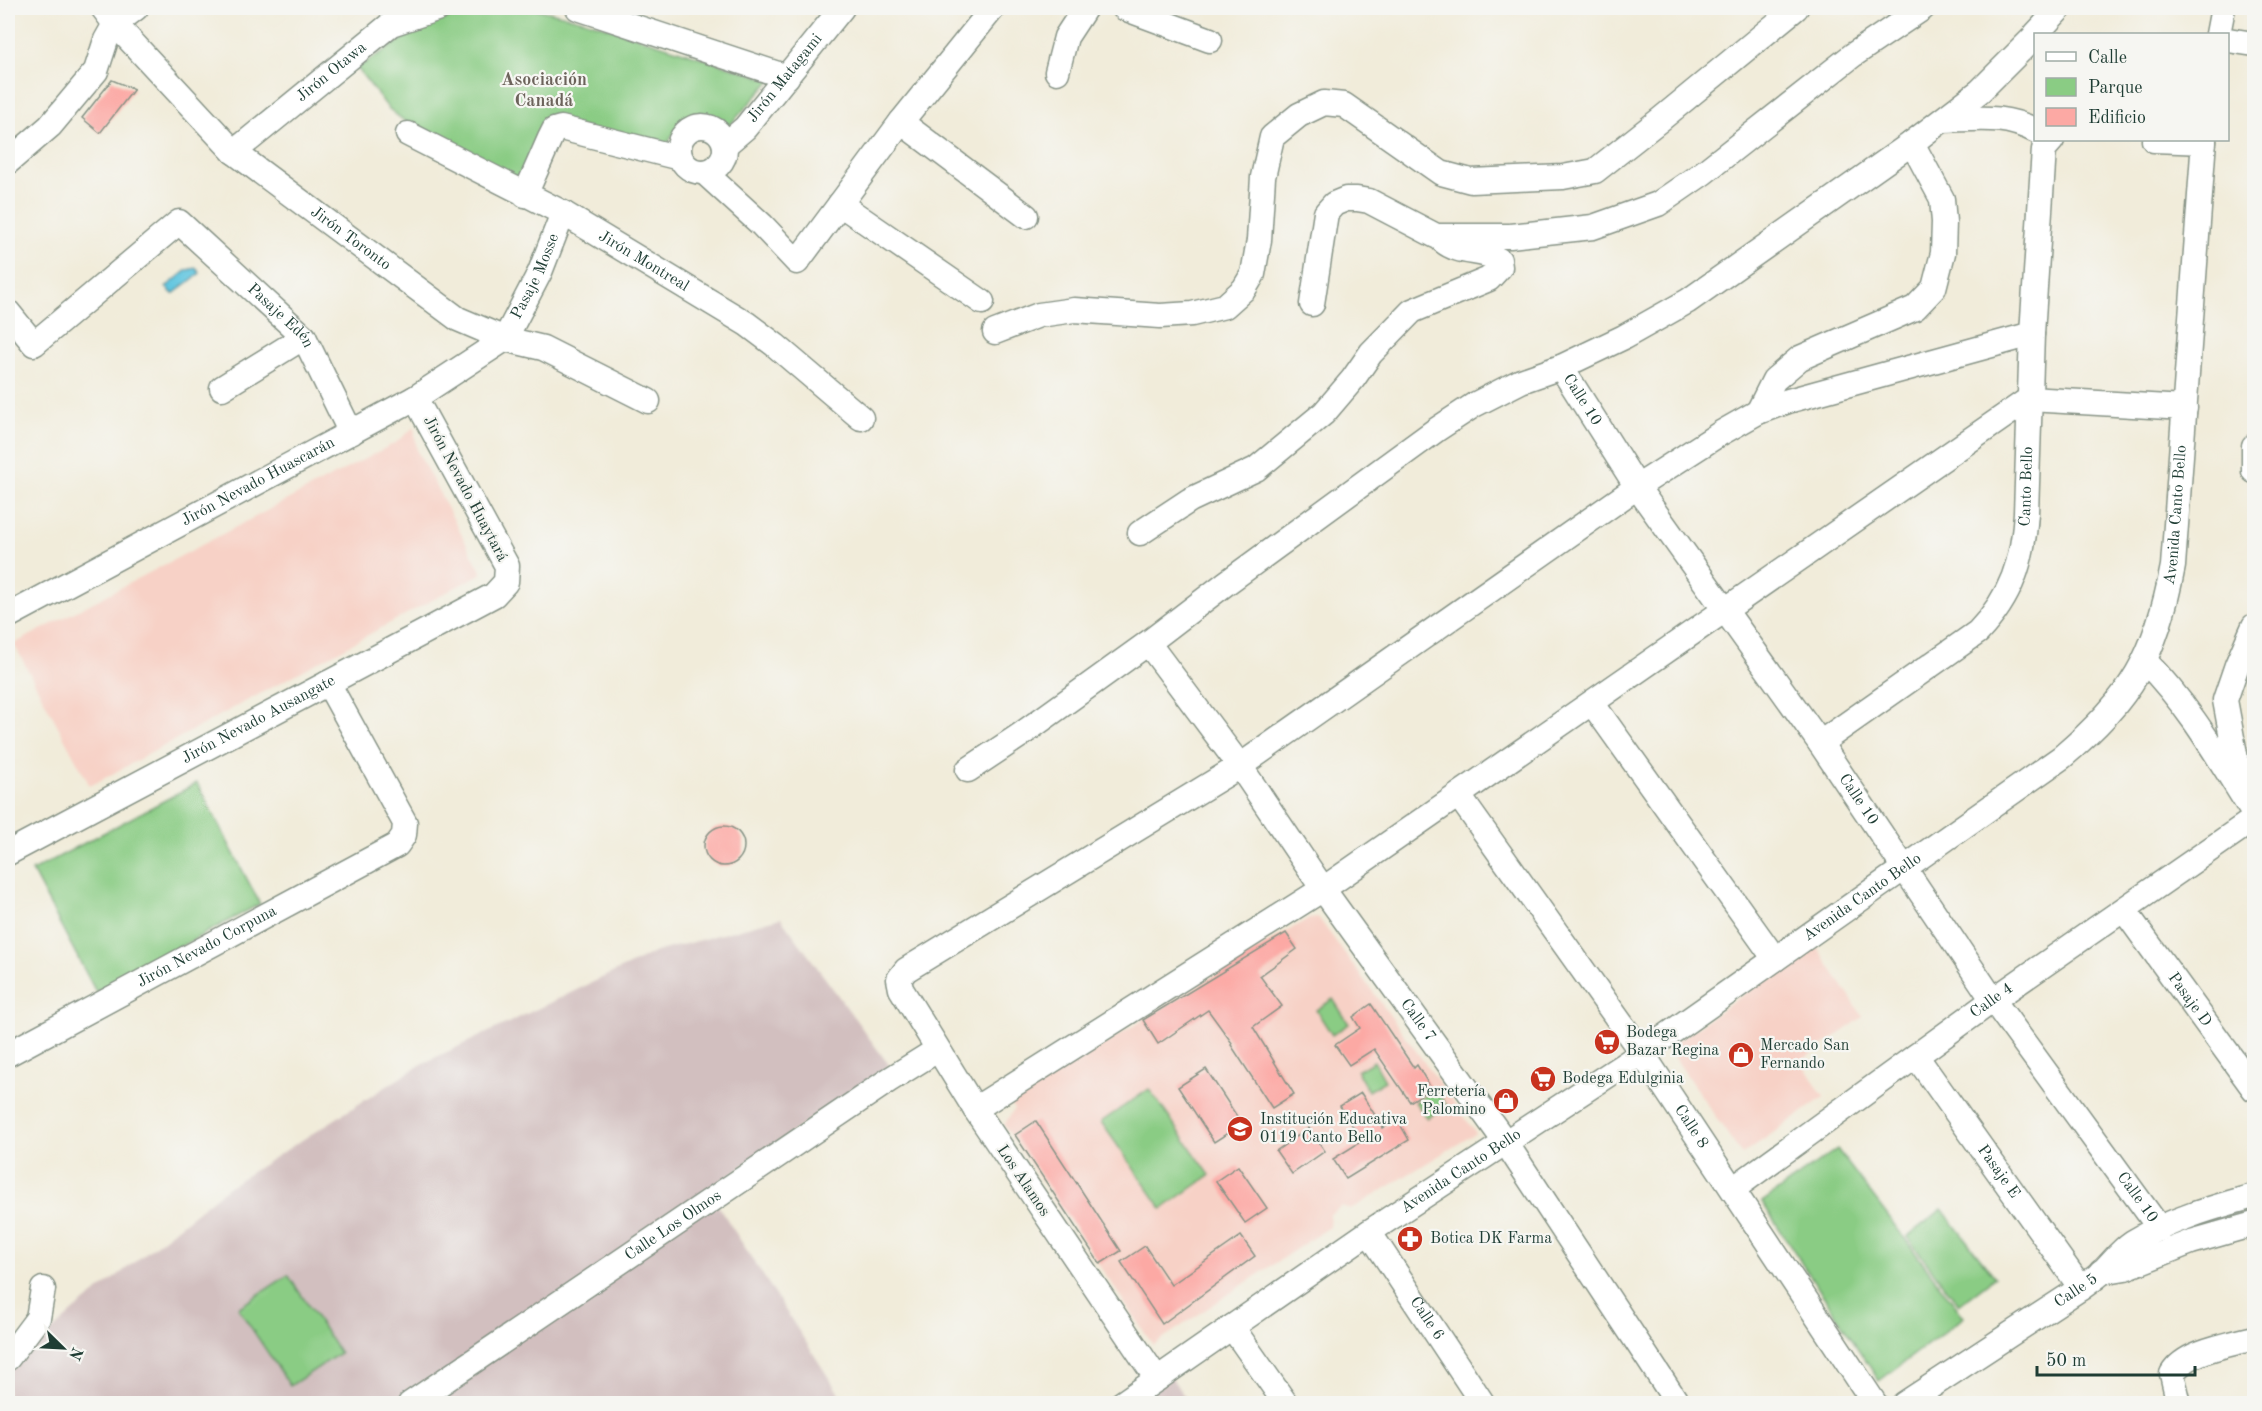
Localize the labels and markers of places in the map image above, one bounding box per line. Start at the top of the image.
place label: Bodega Bazar Regina [1626,1025,1719,1059]
supermarket icon: Bodega Bazar Regina [1592,1027,1622,1057]
place label: Mercado San Fernando [1760,1038,1850,1072]
shop icon: Mercado San Fernando [1726,1040,1756,1070]
supermarket icon: Bodega Edulginia [1528,1064,1558,1094]
place label: Bodega Edulginia [1562,1071,1684,1087]
place label: Ferretería Palomino [1417,1084,1486,1118]
shop icon: Ferretería Palomino [1491,1086,1521,1116]
place label: Institución Educativa 0119 Canto Bello [1260,1112,1407,1146]
school or university icon: Institución Educativa 0119 Canto Bello [1225,1114,1255,1144]
pharmacy icon: Botica DK Farma [1395,1224,1425,1254]
place label: Botica DK Farma [1430,1231,1552,1247]

